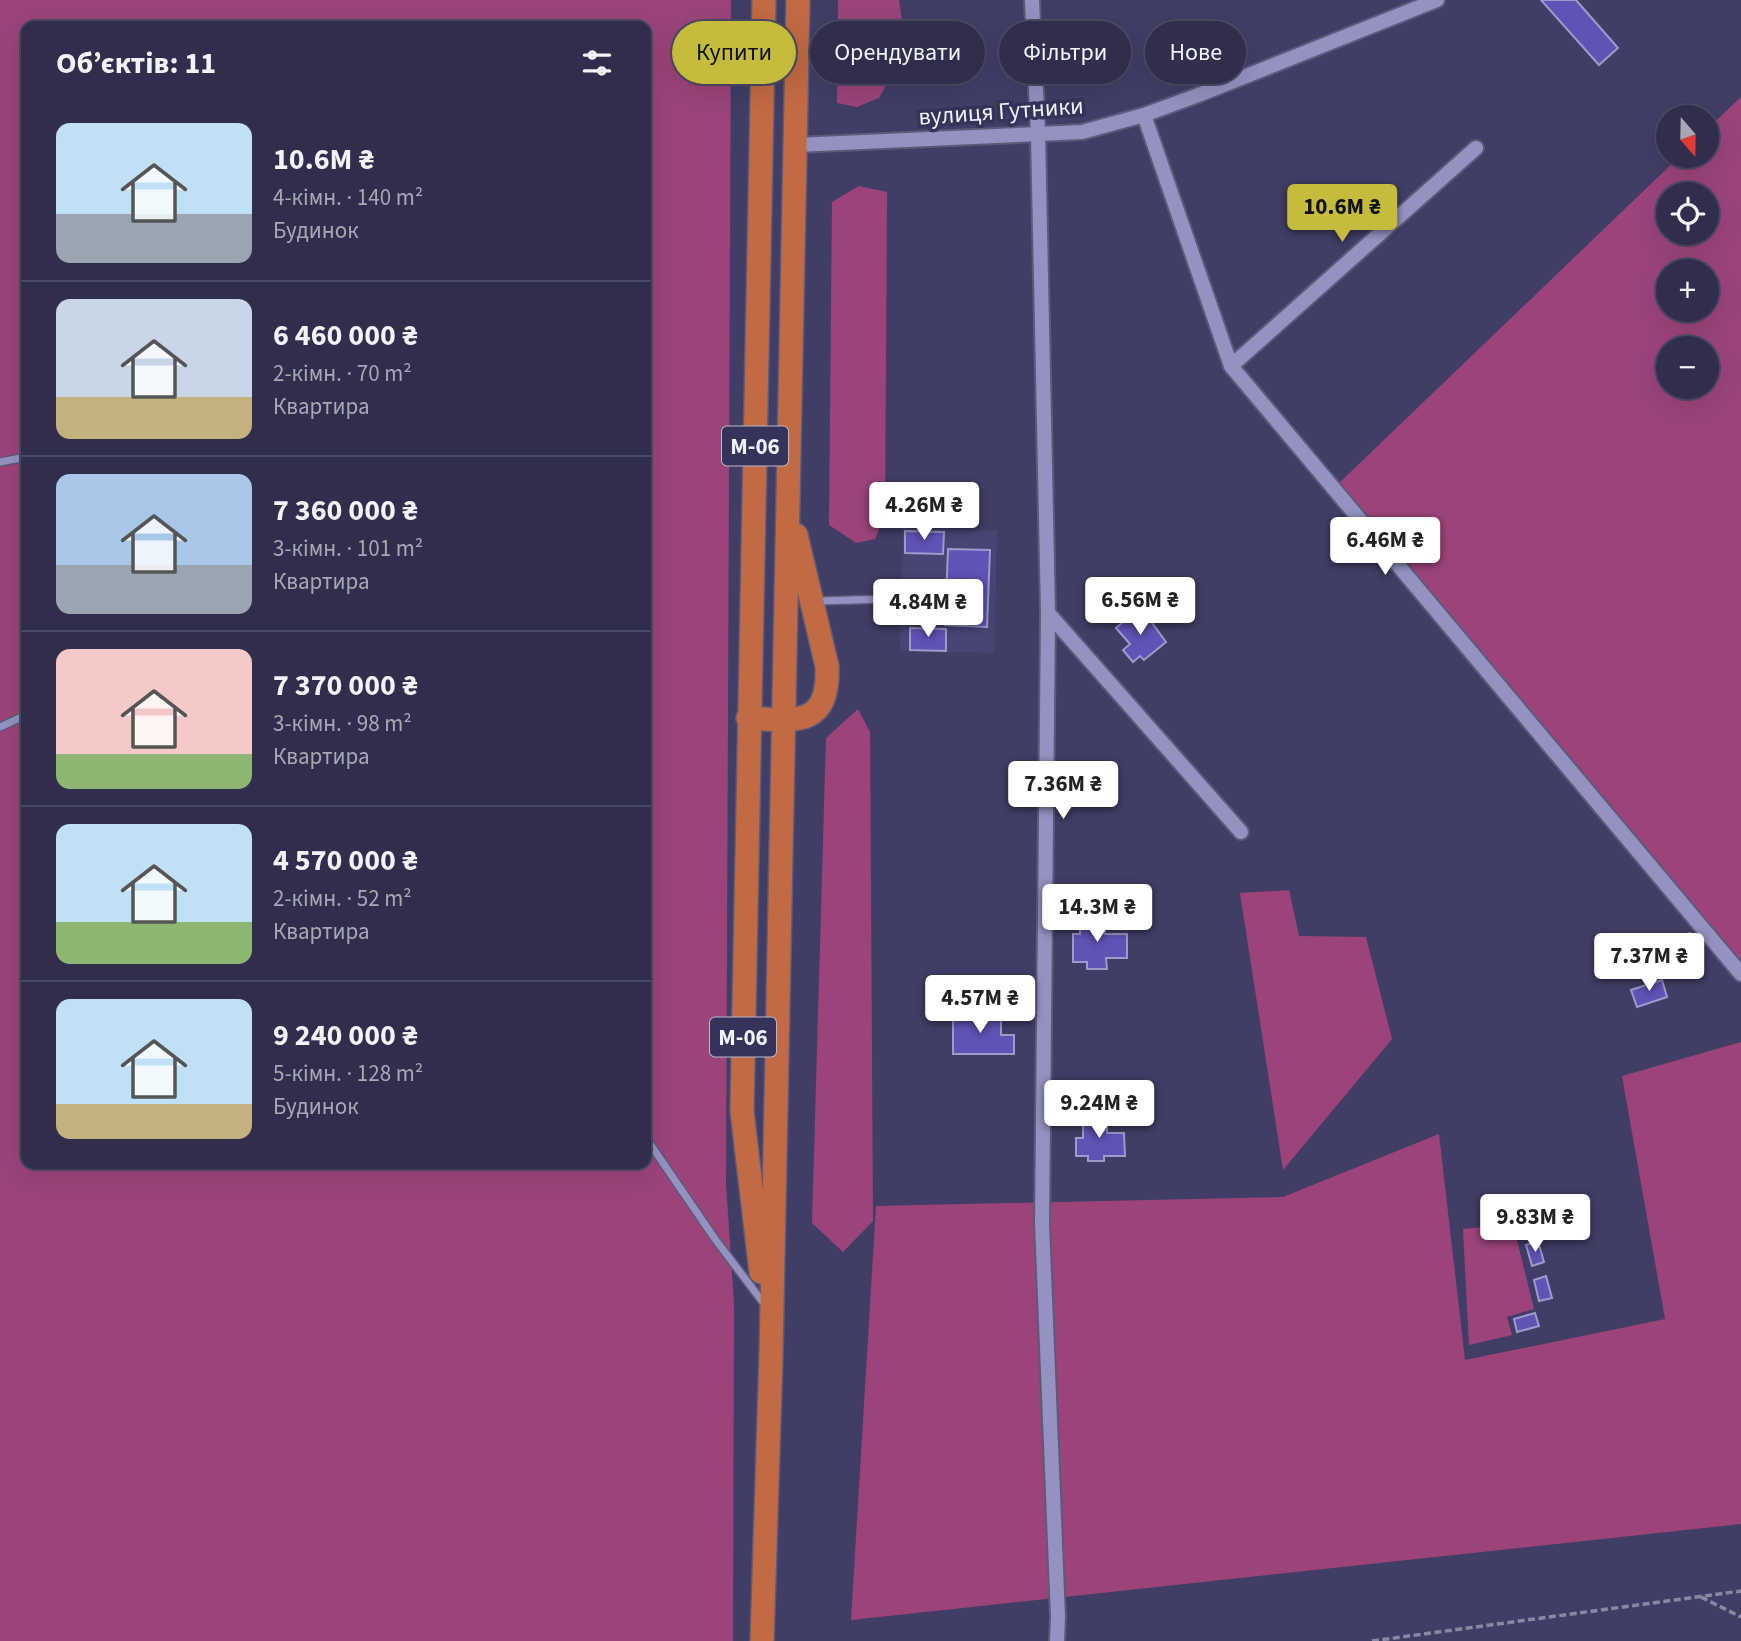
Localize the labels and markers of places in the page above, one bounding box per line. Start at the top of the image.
pin: 10.6M ₴ [1277,184,1407,244]
pin: 4.26M ₴ [859,482,989,542]
pin: 6.46M ₴ [1320,518,1450,577]
pin: 6.56M ₴ [1075,578,1205,637]
pin: 4.84M ₴ [863,580,993,639]
pin: 7.36M ₴ [998,762,1128,821]
pin: 14.3M ₴ [1032,884,1162,944]
pin: 7.37M ₴ [1584,934,1714,993]
pin: 4.57M ₴ [915,976,1045,1035]
pin: 9.24M ₴ [1034,1080,1164,1140]
pin: 9.83M ₴ [1470,1194,1600,1254]

